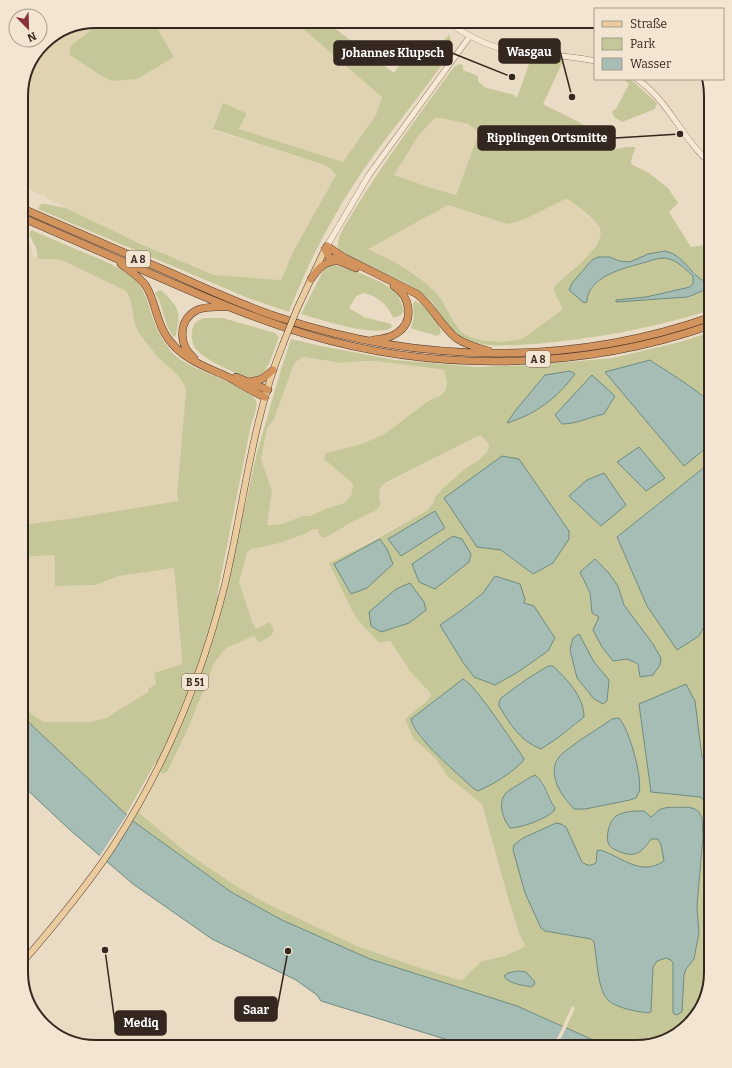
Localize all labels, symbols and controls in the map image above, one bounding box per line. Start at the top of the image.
north arrow [8,8,48,48]
legend [594,8,724,80]
text: Straße [630,17,667,31]
text: N [25,29,38,45]
text: Park [630,37,656,51]
callout: Wasgau [499,39,560,63]
callout: Johannes Klupsch [334,41,452,65]
text: Wasgau [506,45,552,59]
text: Johannes Klupsch [341,46,444,60]
text: Wasser [630,57,672,71]
callout: Ripplingen Ortsmitte [478,126,615,150]
text: Ripplingen Ortsmitte [487,131,608,145]
road number: A 8 [126,251,150,267]
road number: A 8 [526,351,550,367]
road number: B 51 [182,674,208,690]
callout: Saar [235,997,277,1021]
text: Saar [243,1003,269,1017]
callout: Mediq [115,1011,166,1035]
text: Mediq [123,1016,159,1030]

